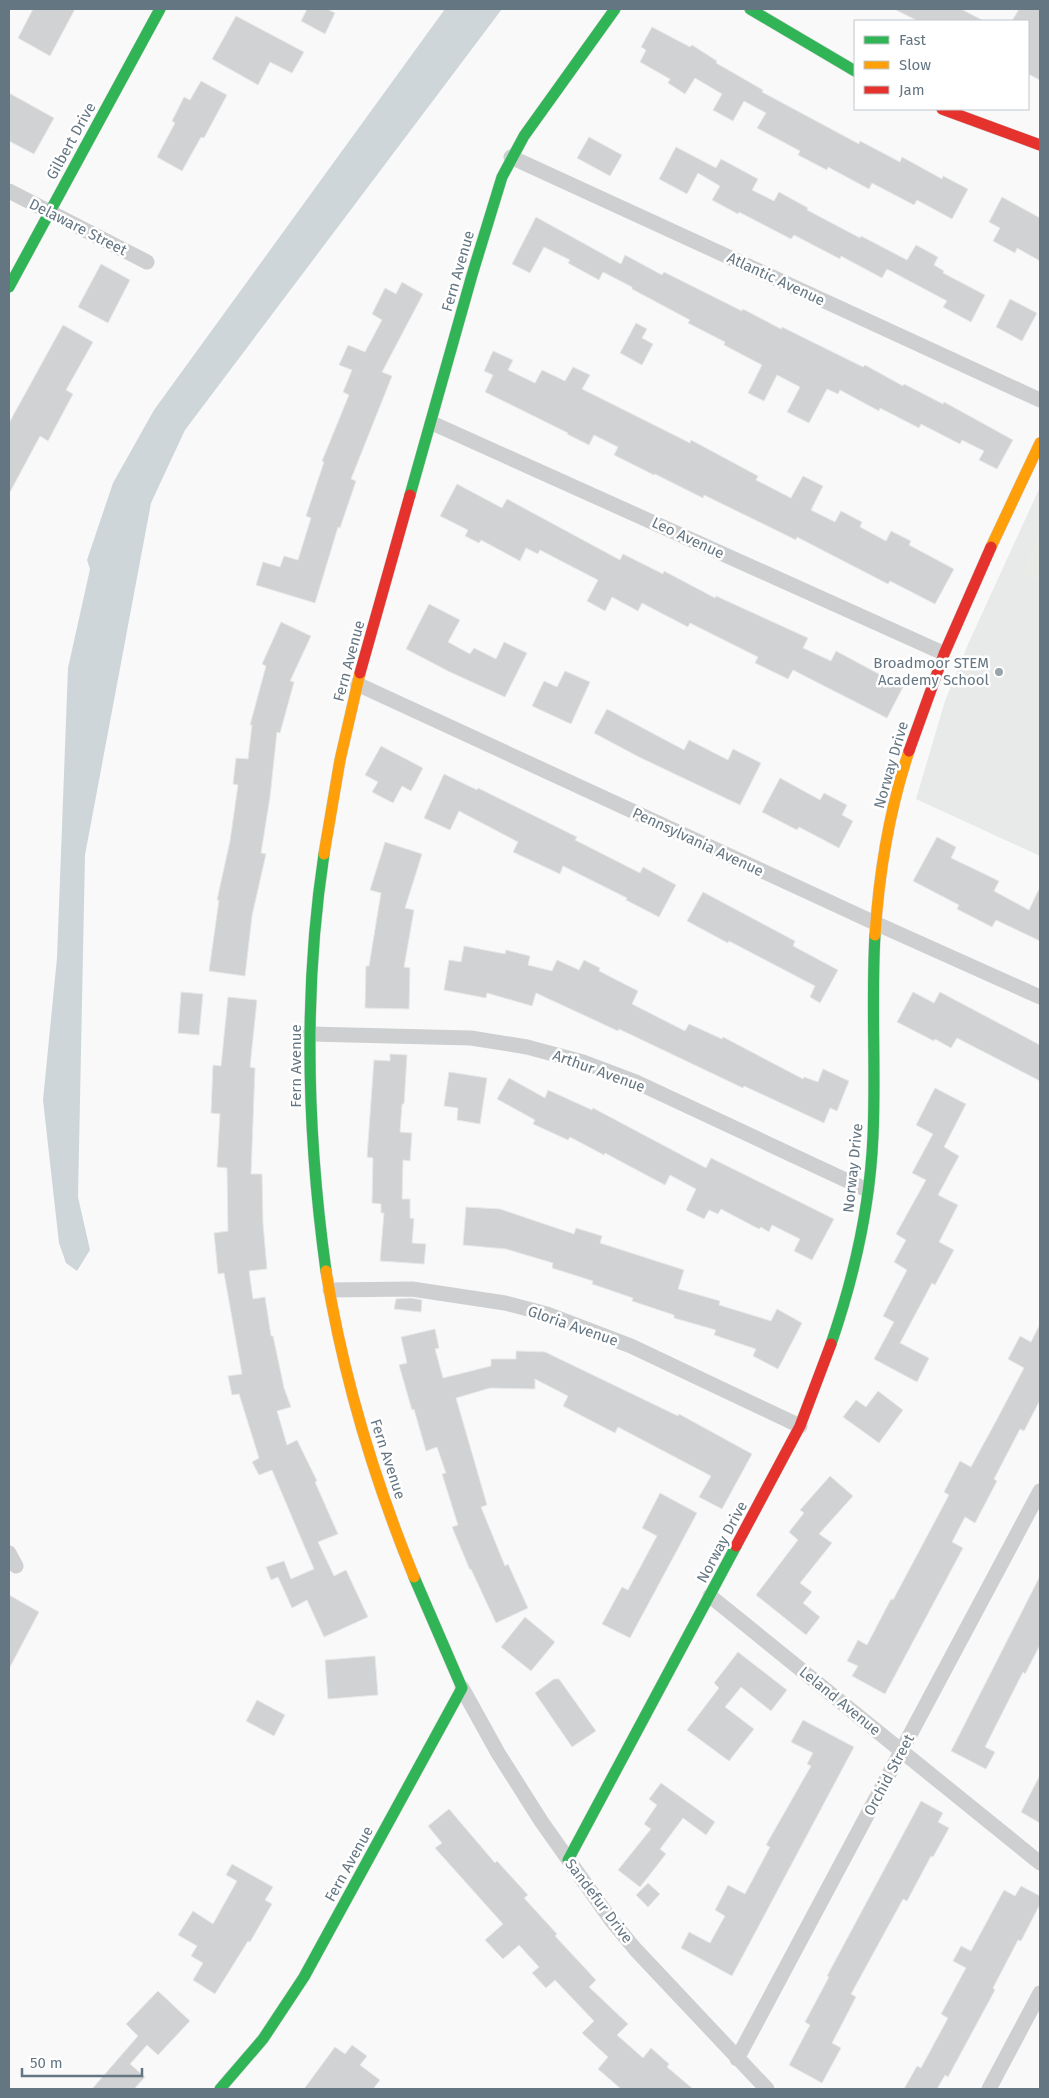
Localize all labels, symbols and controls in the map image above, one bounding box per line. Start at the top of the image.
legend [854,20,1029,110]
text: Fast [899,31,926,49]
text: Slow [899,56,931,74]
text: Jam [899,81,925,99]
street label: Gilbert Drive [42,99,100,183]
street label: Delaware Street [26,195,130,260]
street label: Fern Avenue [438,228,478,314]
street label: Atlantic Avenue [724,249,828,309]
street label: Leo Avenue [649,513,727,563]
street label: Fern Avenue [330,618,368,704]
place label: Broadmoor STEM Academy School [873,654,990,689]
marker: Broadmoor STEM Academy School [993,666,1005,678]
street label: Norway Drive [870,719,912,811]
street label: Pennsylvania Avenue [630,804,766,880]
street label: Fern Avenue [287,1024,305,1108]
street label: Arthur Avenue [550,1046,648,1096]
street label: Norway Drive [839,1122,867,1214]
street label: Gloria Avenue [525,1302,621,1350]
street label: Fern Avenue [367,1417,409,1501]
street label: Norway Drive [693,1498,751,1586]
street label: Leland Avenue [796,1663,884,1739]
street label: Orchid Street [860,1731,918,1819]
street label: Fern Avenue [321,1823,377,1905]
street label: Sandefur Drive [561,1855,637,1947]
scale bar [22,2046,142,2078]
text: 50 m [30,2054,63,2072]

